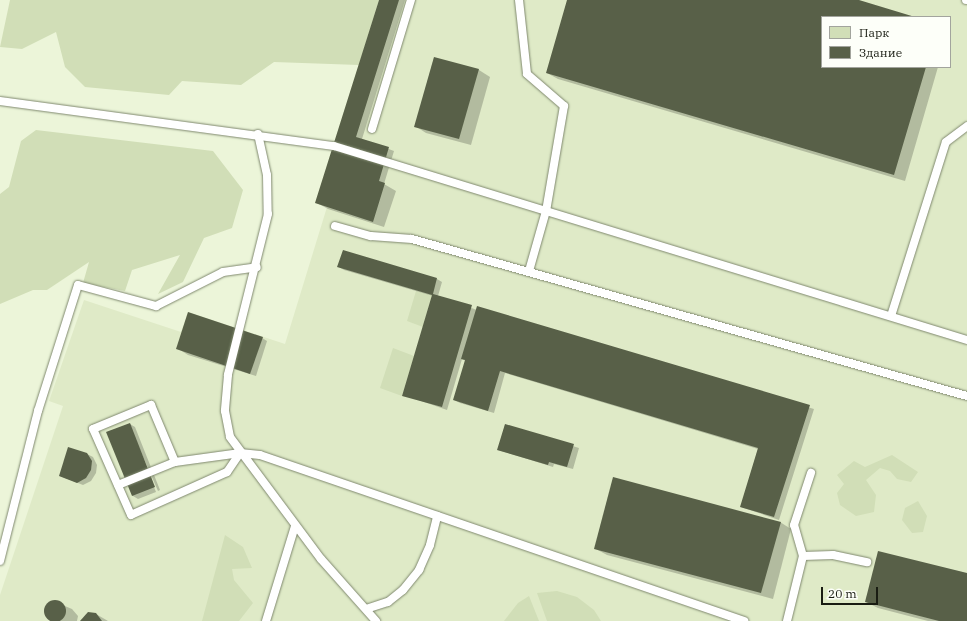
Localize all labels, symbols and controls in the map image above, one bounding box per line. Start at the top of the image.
legend [821,16,951,68]
text: Парк [859,25,889,40]
text: Здание [859,45,902,60]
scale bar [823,579,880,605]
text: 20 m [828,586,857,601]

